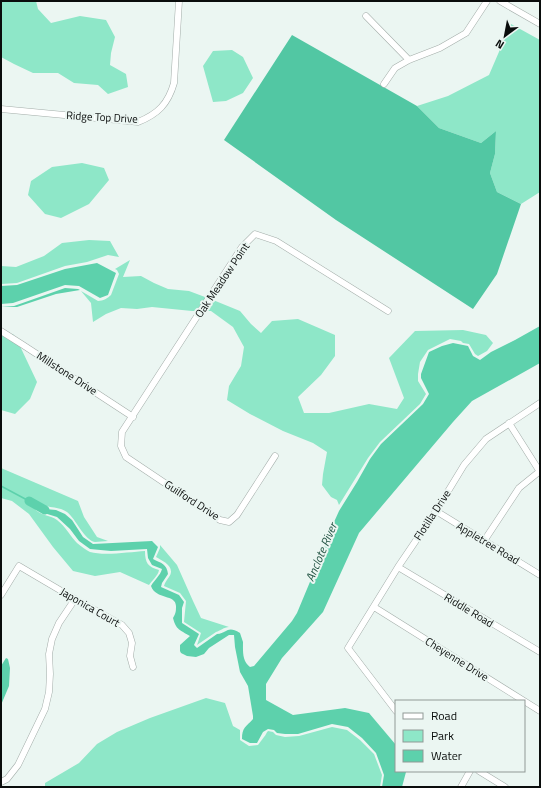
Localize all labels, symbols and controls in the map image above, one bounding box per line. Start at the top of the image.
north arrow [485,16,525,56]
text: N [492,36,507,53]
street label: Ridge Top Drive [66,107,139,127]
street label: Oak Meadow Point [191,239,253,321]
street label: Millstone Drive [34,347,101,399]
street label: Guilford Drive [161,476,223,524]
street label: Flotilla Drive [410,486,455,543]
water label: Anclote River [300,518,343,584]
street label: Appletree Road [453,518,523,568]
street label: Japonica Court [57,583,123,631]
street label: Riddle Road [441,589,497,631]
street label: Cheyenne Drive [422,633,492,685]
legend [395,700,525,772]
text: Road [431,706,457,725]
text: Park [431,726,454,745]
text: Water [431,746,462,765]

